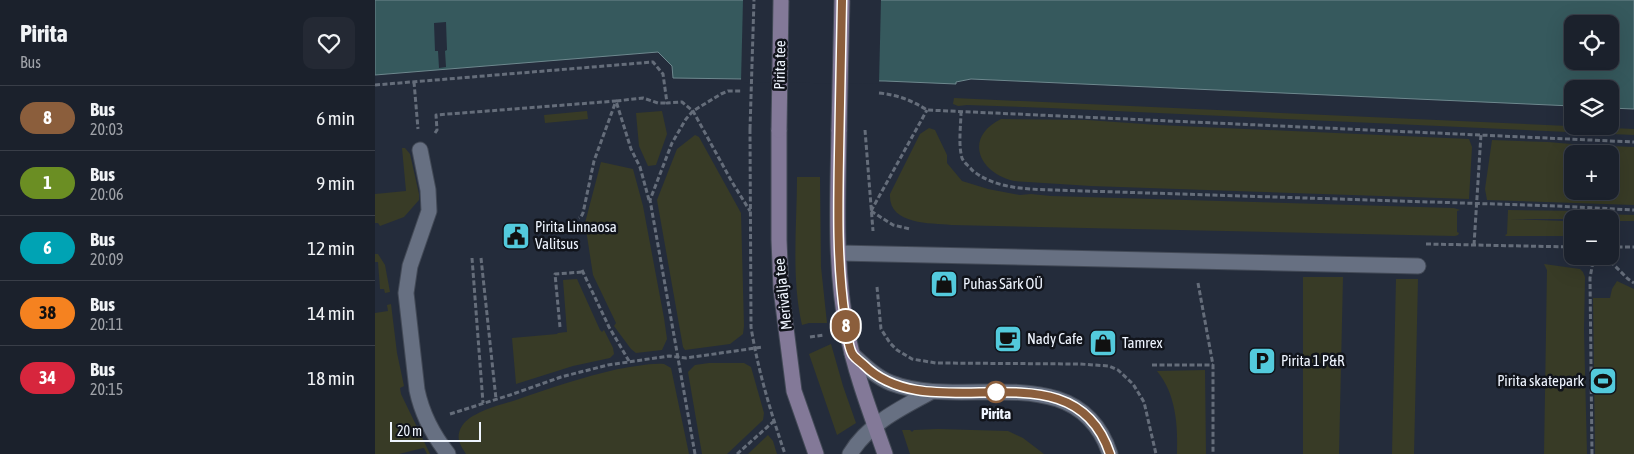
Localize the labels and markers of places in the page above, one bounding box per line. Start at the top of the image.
place label: Pirita Linnaosa Valitsus [535,218,617,252]
public building icon: Pirita Linnaosa Valitsus [501,221,531,251]
shop icon: Puhas Särk OÜ [929,269,959,299]
place label: Puhas Särk OÜ [963,275,1043,292]
cafe icon: Nady Cafe [993,324,1023,354]
shop icon: Tamrex [1088,328,1118,358]
place label: Nady Cafe [1027,330,1083,347]
place label: Tamrex [1122,334,1162,351]
parking icon: Pirita 1 P&R [1247,346,1277,376]
place label: Pirita 1 P&R [1281,352,1345,369]
sports icon: Pirita skatepark [1588,366,1618,396]
place label: Pirita skatepark [1497,372,1584,389]
marker: Pirita [985,381,1007,403]
place label: Pirita [981,405,1011,422]

